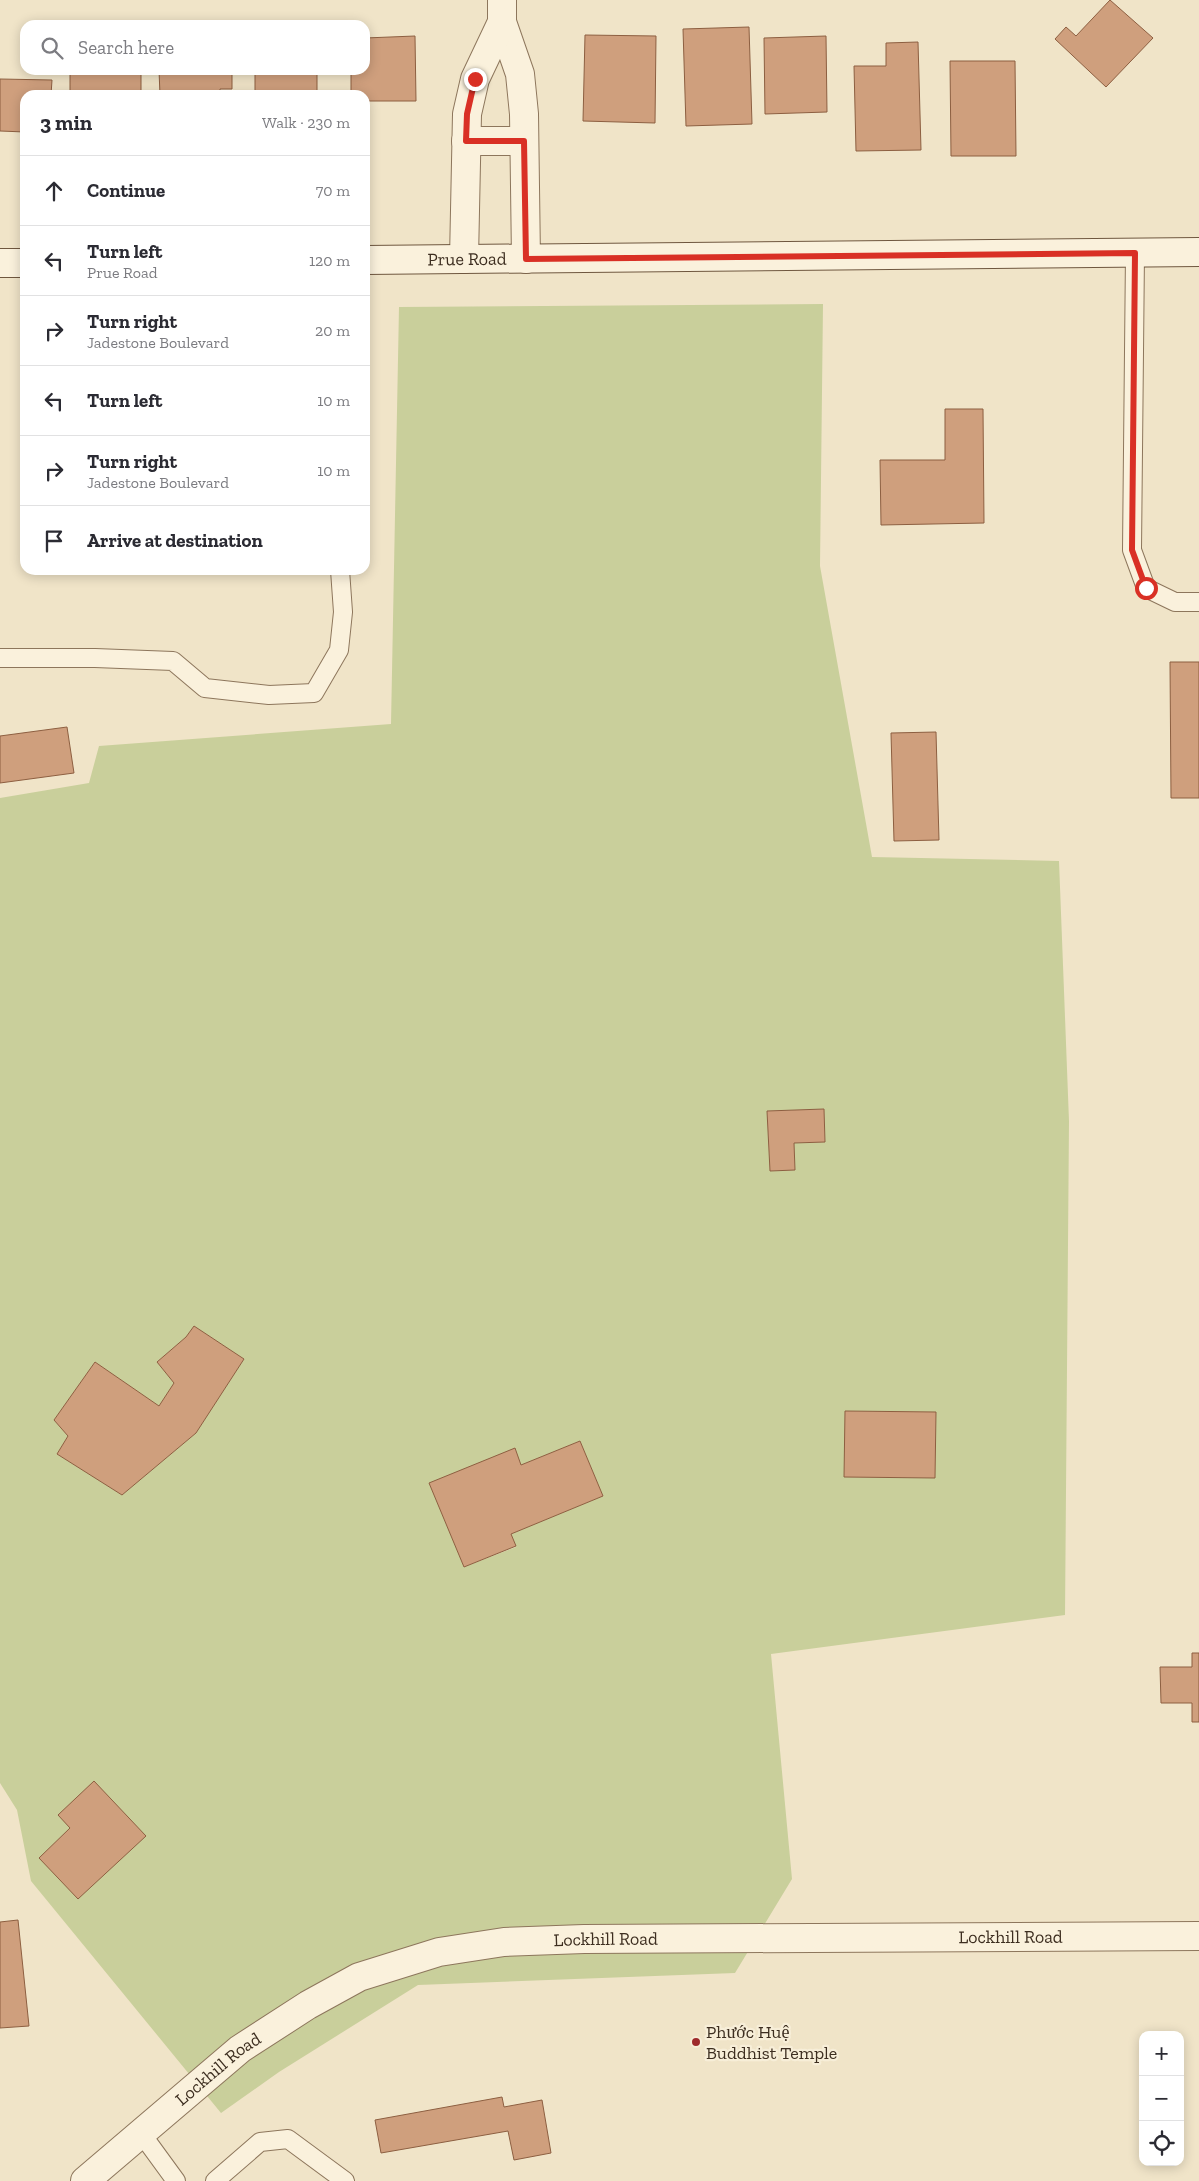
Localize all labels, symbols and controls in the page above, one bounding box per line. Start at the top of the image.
search box [20,20,370,75]
icon: search [38,34,66,62]
text: Search here [78,36,174,59]
route end [464,68,487,91]
text: 3 min [40,110,92,135]
text: Walk · 230 m [262,113,350,132]
icon: ahead [40,177,68,205]
text: Continue [87,179,165,202]
text: 70 m [316,181,350,200]
text: Turn left [87,240,162,263]
icon: left [40,247,68,275]
street label: Prue Road [427,248,507,270]
text: 120 m [309,251,350,270]
text: Prue Road [87,263,157,282]
text: Turn right [87,310,177,333]
icon: right [40,317,68,345]
text: 20 m [315,321,350,340]
text: Jadestone Boulevard [87,333,229,352]
icon: left [40,387,68,415]
text: Turn left [87,389,162,412]
text: 10 m [317,391,350,410]
text: Turn right [87,450,177,473]
icon: right [40,457,68,485]
text: 10 m [317,461,350,480]
text: Jadestone Boulevard [87,473,229,492]
icon: arrive [40,527,68,555]
text: Arrive at destination [87,529,263,552]
route start [1135,577,1158,600]
street label: Lockhill Road [958,1926,1063,1948]
street label: Lockhill Road [553,1928,658,1951]
place label: Phước Huệ Buddhist Temple [706,2021,837,2064]
street label: Lockhill Road [171,2027,265,2110]
map controls [1139,2031,1184,2166]
button: + [1139,2031,1184,2076]
marker: Phước Huệ Buddhist Temple [690,2036,702,2048]
button: − [1139,2076,1184,2121]
button: locate [1139,2121,1184,2166]

